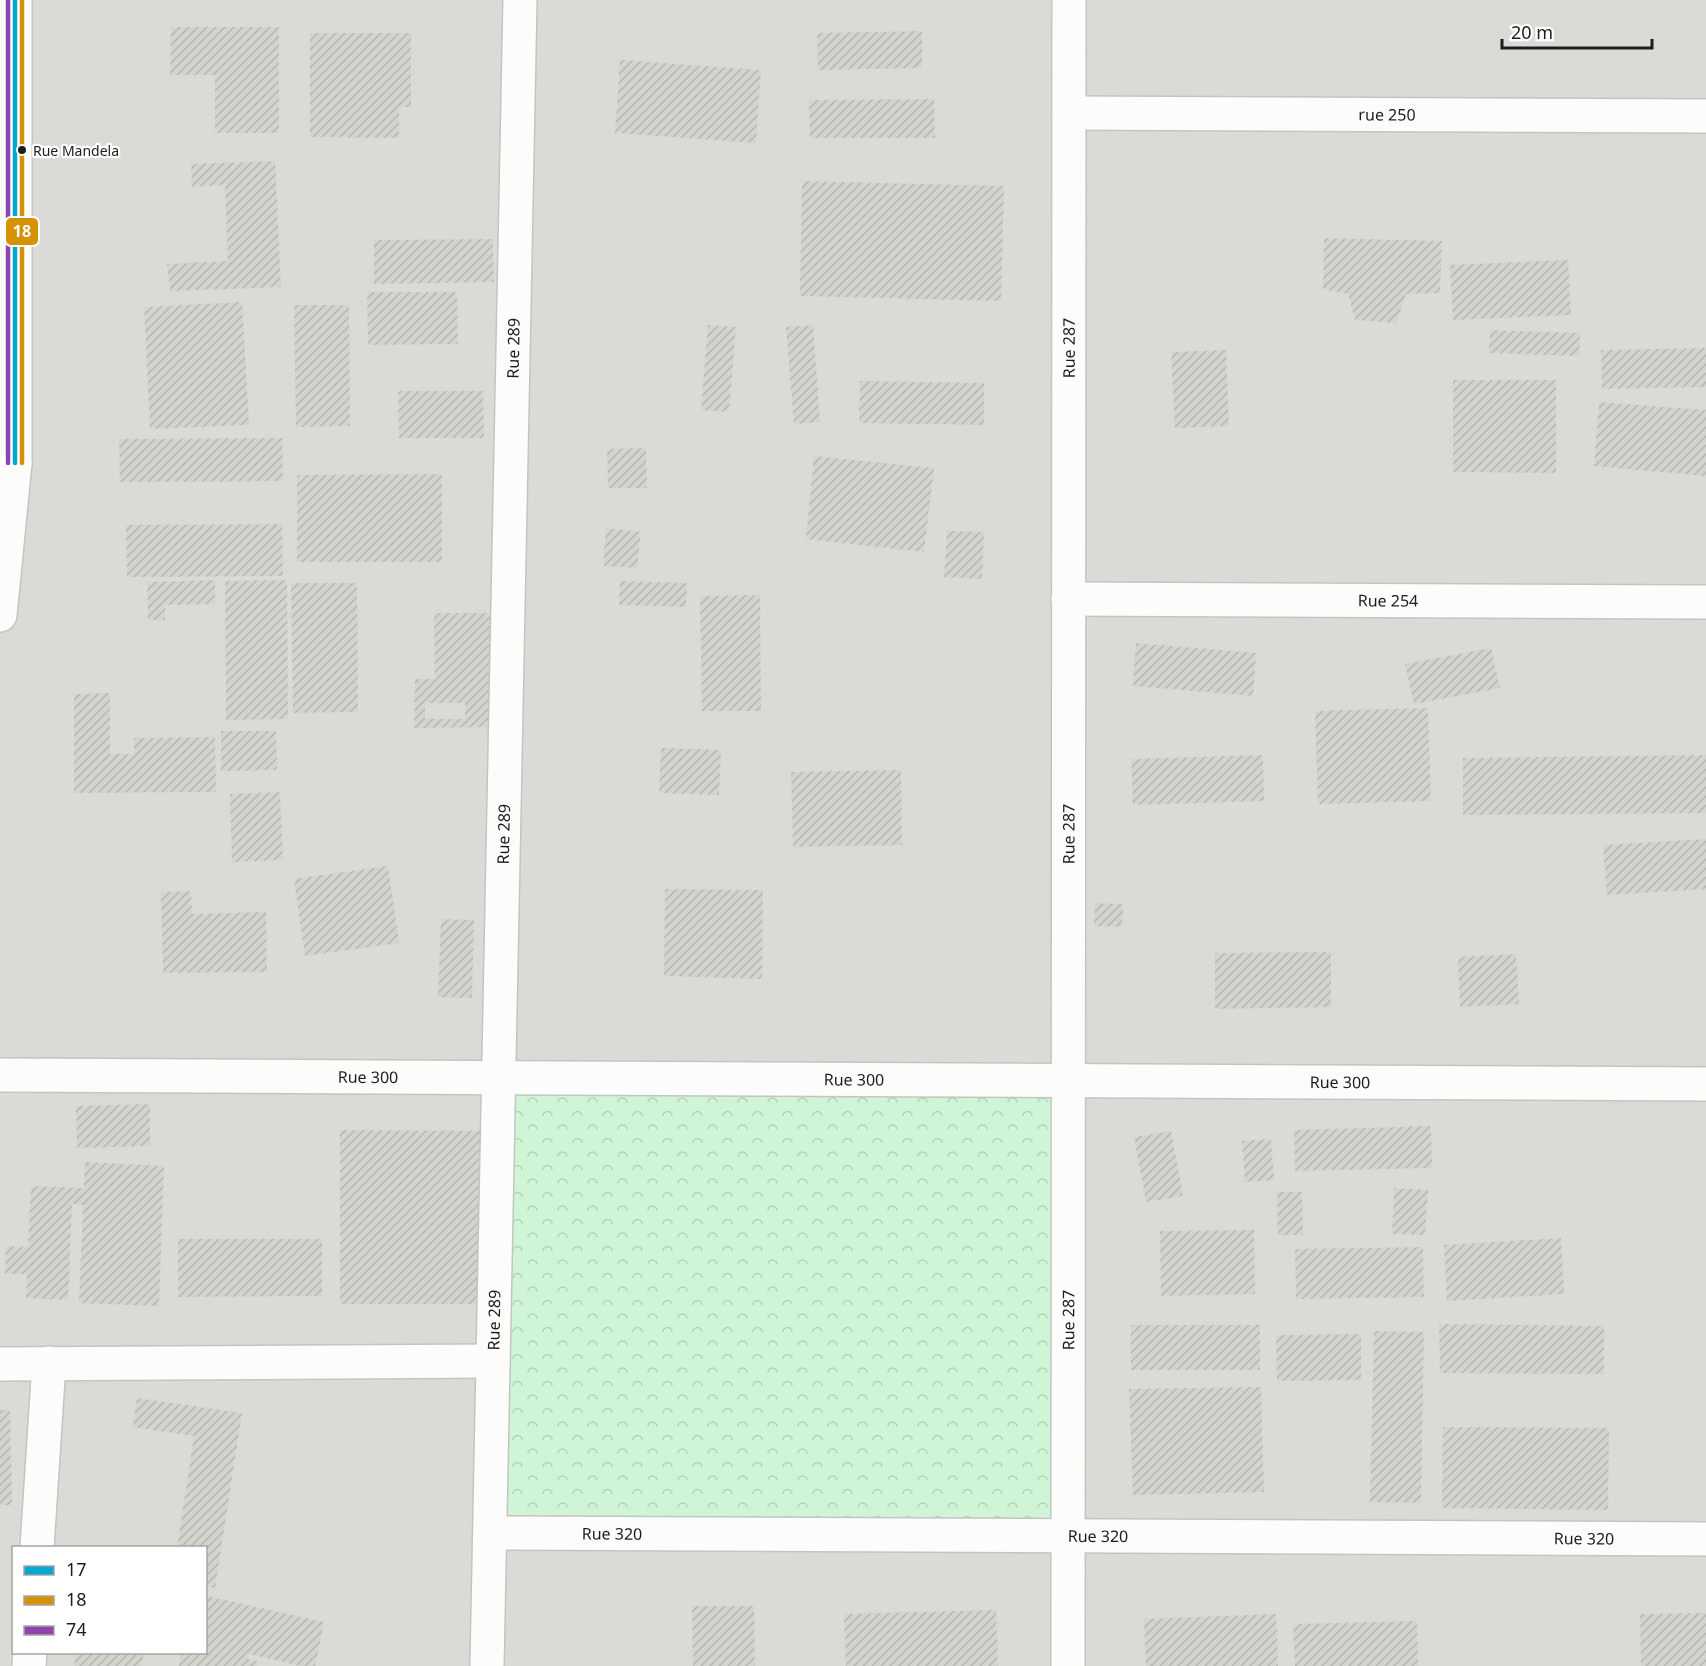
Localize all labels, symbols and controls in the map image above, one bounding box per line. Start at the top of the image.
scale bar [1502,12,1652,50]
text: 20 m [1511,20,1553,44]
street label: rue 250 [1358,103,1416,126]
place label: Rue Mandela [33,141,119,160]
marker: Rue Mandela [16,144,28,156]
line badge: 18 [5,217,39,246]
text: 18 [13,220,31,242]
street label: Rue 289 [502,318,525,379]
street label: Rue 287 [1058,318,1080,378]
street label: Rue 254 [1358,589,1418,612]
street label: Rue 289 [492,804,515,865]
street label: Rue 287 [1057,804,1080,864]
street label: Rue 300 [338,1066,398,1088]
street label: Rue 300 [824,1068,884,1091]
street label: Rue 300 [1310,1071,1370,1093]
street label: Rue 289 [482,1290,505,1351]
street label: Rue 287 [1057,1290,1079,1350]
street label: Rue 320 [582,1522,642,1545]
street label: Rue 320 [1068,1525,1128,1547]
street label: Rue 320 [1554,1527,1614,1550]
legend [12,1546,207,1654]
text: 17 [66,1557,87,1581]
text: 18 [66,1587,87,1611]
text: 74 [66,1617,87,1641]

